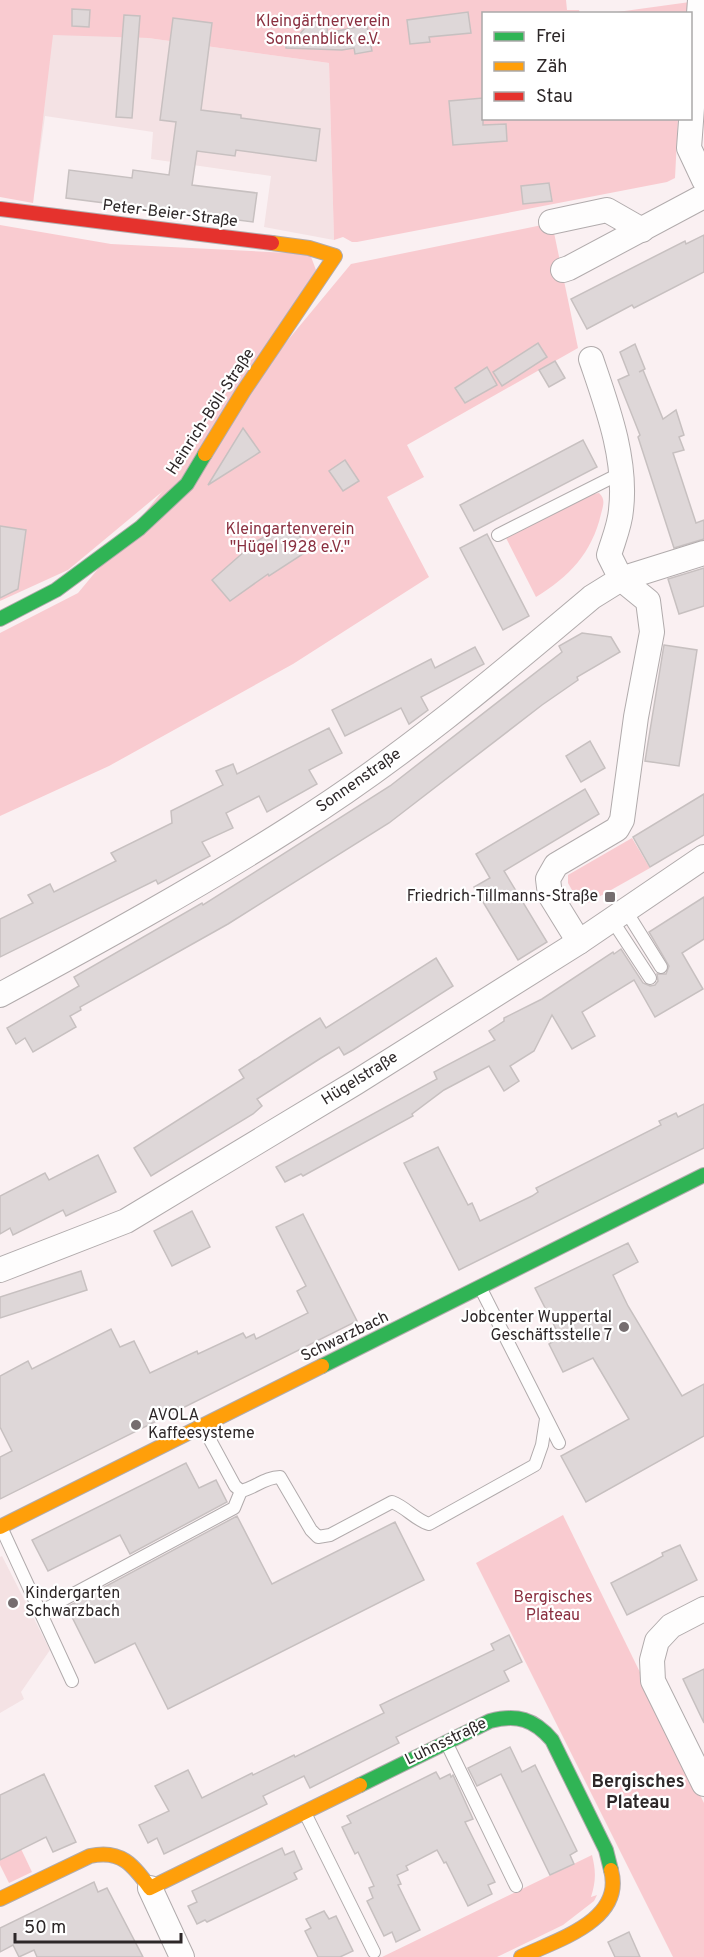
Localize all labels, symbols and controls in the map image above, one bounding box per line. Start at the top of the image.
park label: Kleingärtnerverein Sonnenblick e.V. [256,12,390,50]
legend [482,12,692,120]
text: Frei [536,26,566,49]
text: Zäh [536,56,567,79]
text: Stau [536,86,573,109]
street label: Peter-Beier-Straße [101,196,239,232]
street label: Heinrich-Böll-Straße [163,345,259,479]
park label: Kleingartenverein "Hügel 1928 e.V." [226,520,354,558]
street label: Sonnenstraße [313,744,405,818]
place label: Friedrich-Tillmanns-Straße [407,887,598,907]
marker: Friedrich-Tillmanns-Straße [603,890,617,904]
street label: Hügelstraße [318,1048,402,1110]
street label: Schwarzbach [298,1307,392,1367]
place label: Jobcenter Wuppertal Geschäftsstelle 7 [461,1308,612,1346]
marker: Jobcenter Wuppertal Geschäftsstelle 7 [617,1320,631,1334]
place label: AVOLA Kaffeesysteme [148,1406,255,1444]
marker: AVOLA Kaffeesysteme [129,1418,143,1432]
place label: Kindergarten Schwarzbach [25,1584,120,1622]
park label: Bergisches Plateau [514,1588,592,1626]
marker: Kindergarten Schwarzbach [6,1596,20,1610]
street label: Luhnsstraße [402,1714,490,1770]
district label: Bergisches Plateau [591,1771,685,1815]
scale bar [15,1906,182,1944]
text: 50 m [24,1917,66,1940]

